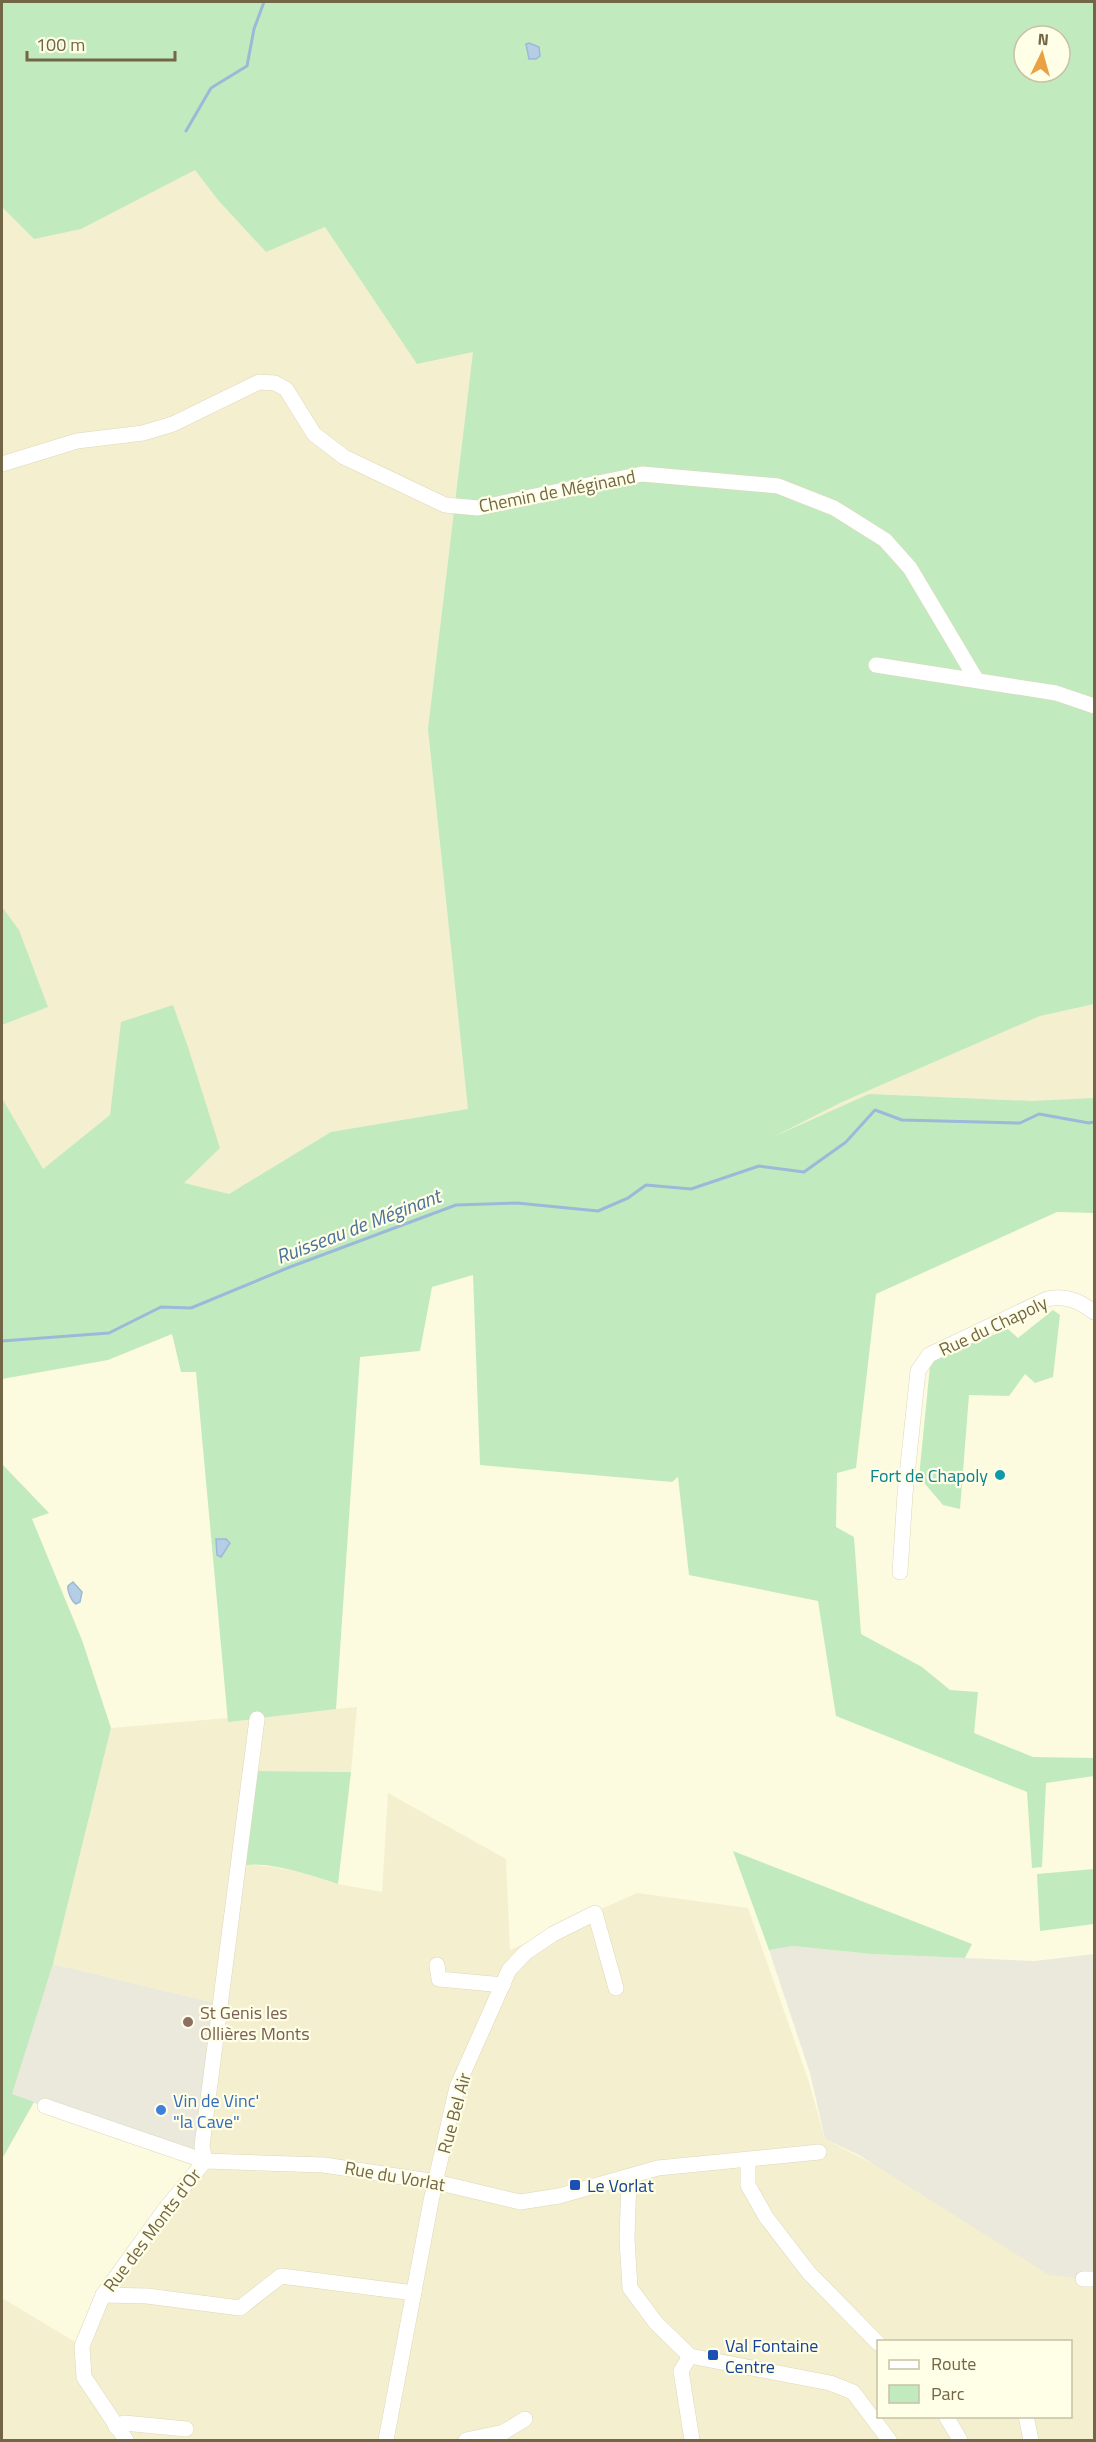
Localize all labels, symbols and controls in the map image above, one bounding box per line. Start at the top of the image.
scale bar [27,24,176,62]
north arrow [1012,24,1072,84]
text: N [1037,27,1050,51]
text: 100 m [36,31,85,58]
street label: Chemin de Méginand [476,463,638,519]
water label: Ruisseau de Méginant [271,1179,447,1272]
street label: Rue du Chapoly [934,1289,1052,1363]
place label: Fort de Chapoly [870,1462,988,1489]
marker: Fort de Chapoly [993,1468,1007,1482]
place label: St Genis les Ollières Monts [200,1999,310,2047]
marker: St Genis les Ollières Monts [181,2015,195,2029]
street label: Rue Bel Air [430,2069,478,2157]
place label: Vin de Vinc' "la Cave" [173,2087,259,2135]
marker: Vin de Vinc' "la Cave" [154,2103,168,2117]
street label: Rue du Vorlat [343,2154,448,2198]
street label: Rue des Monts d'Or [96,2162,208,2298]
place label: Le Vorlat [587,2172,654,2199]
marker: Le Vorlat [568,2178,582,2192]
place label: Val Fontaine Centre [725,2332,818,2380]
legend [877,2340,1072,2418]
marker: Val Fontaine Centre [706,2348,720,2362]
text: Route [931,2350,976,2377]
text: Parc [931,2380,965,2407]

